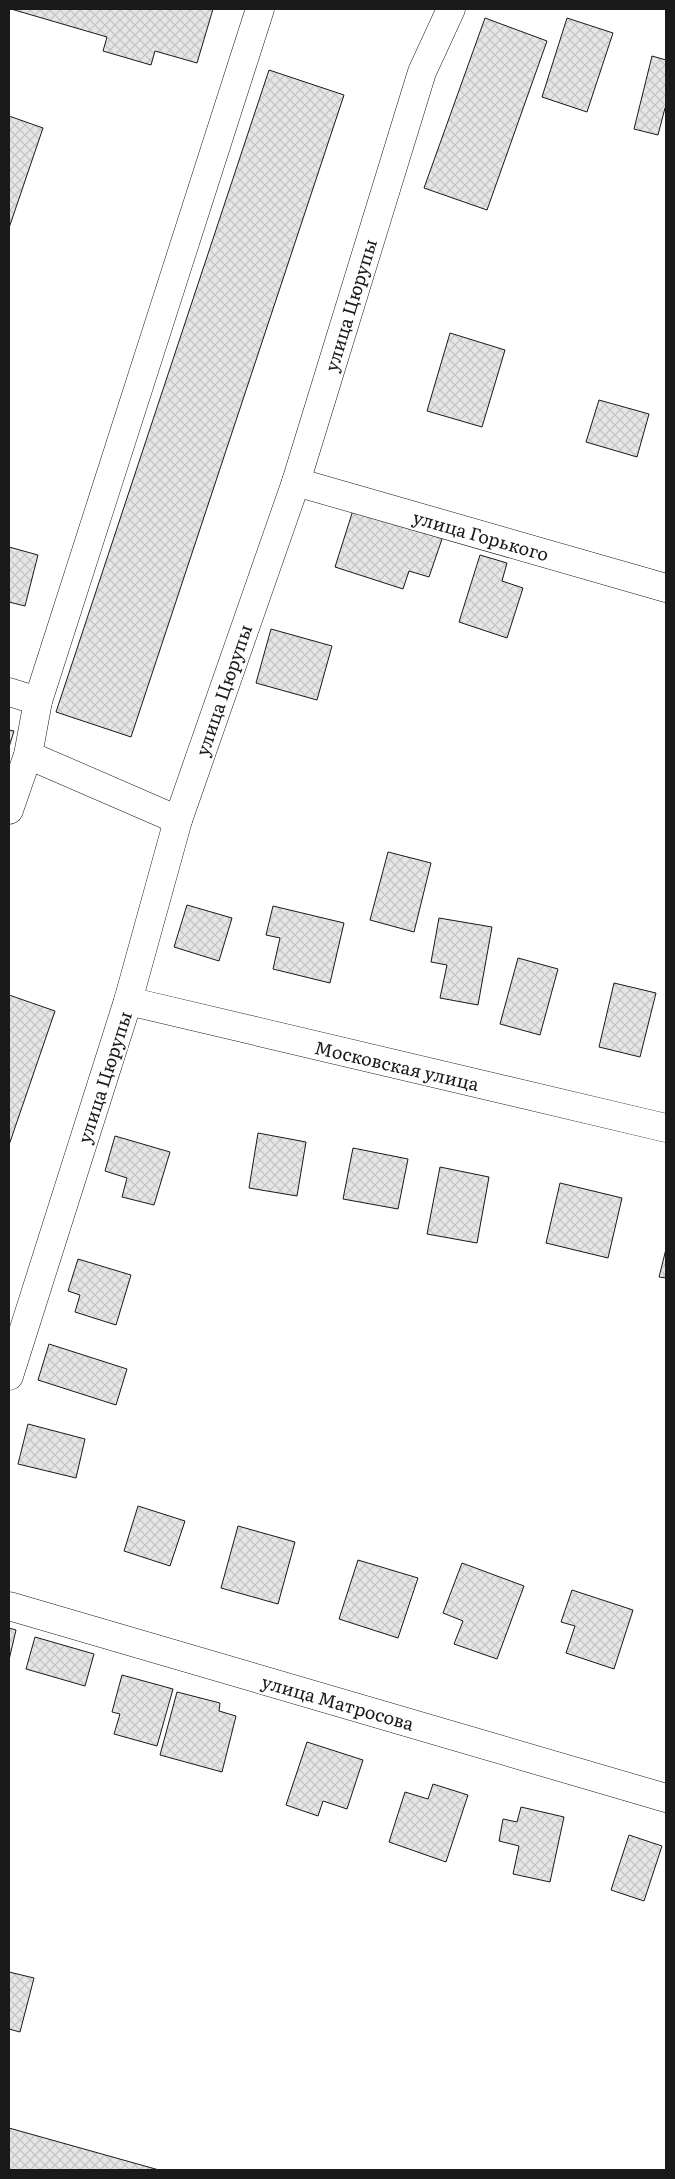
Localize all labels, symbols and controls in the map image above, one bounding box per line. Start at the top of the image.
street label: улица Цюрупы [317,235,383,375]
street label: улица Горького [410,503,552,567]
street label: улица Цюрупы [188,621,258,759]
street label: улица Цюрупы [70,1007,138,1147]
street label: Московская улица [312,1033,482,1097]
street label: улица Матросова [259,1667,418,1737]

